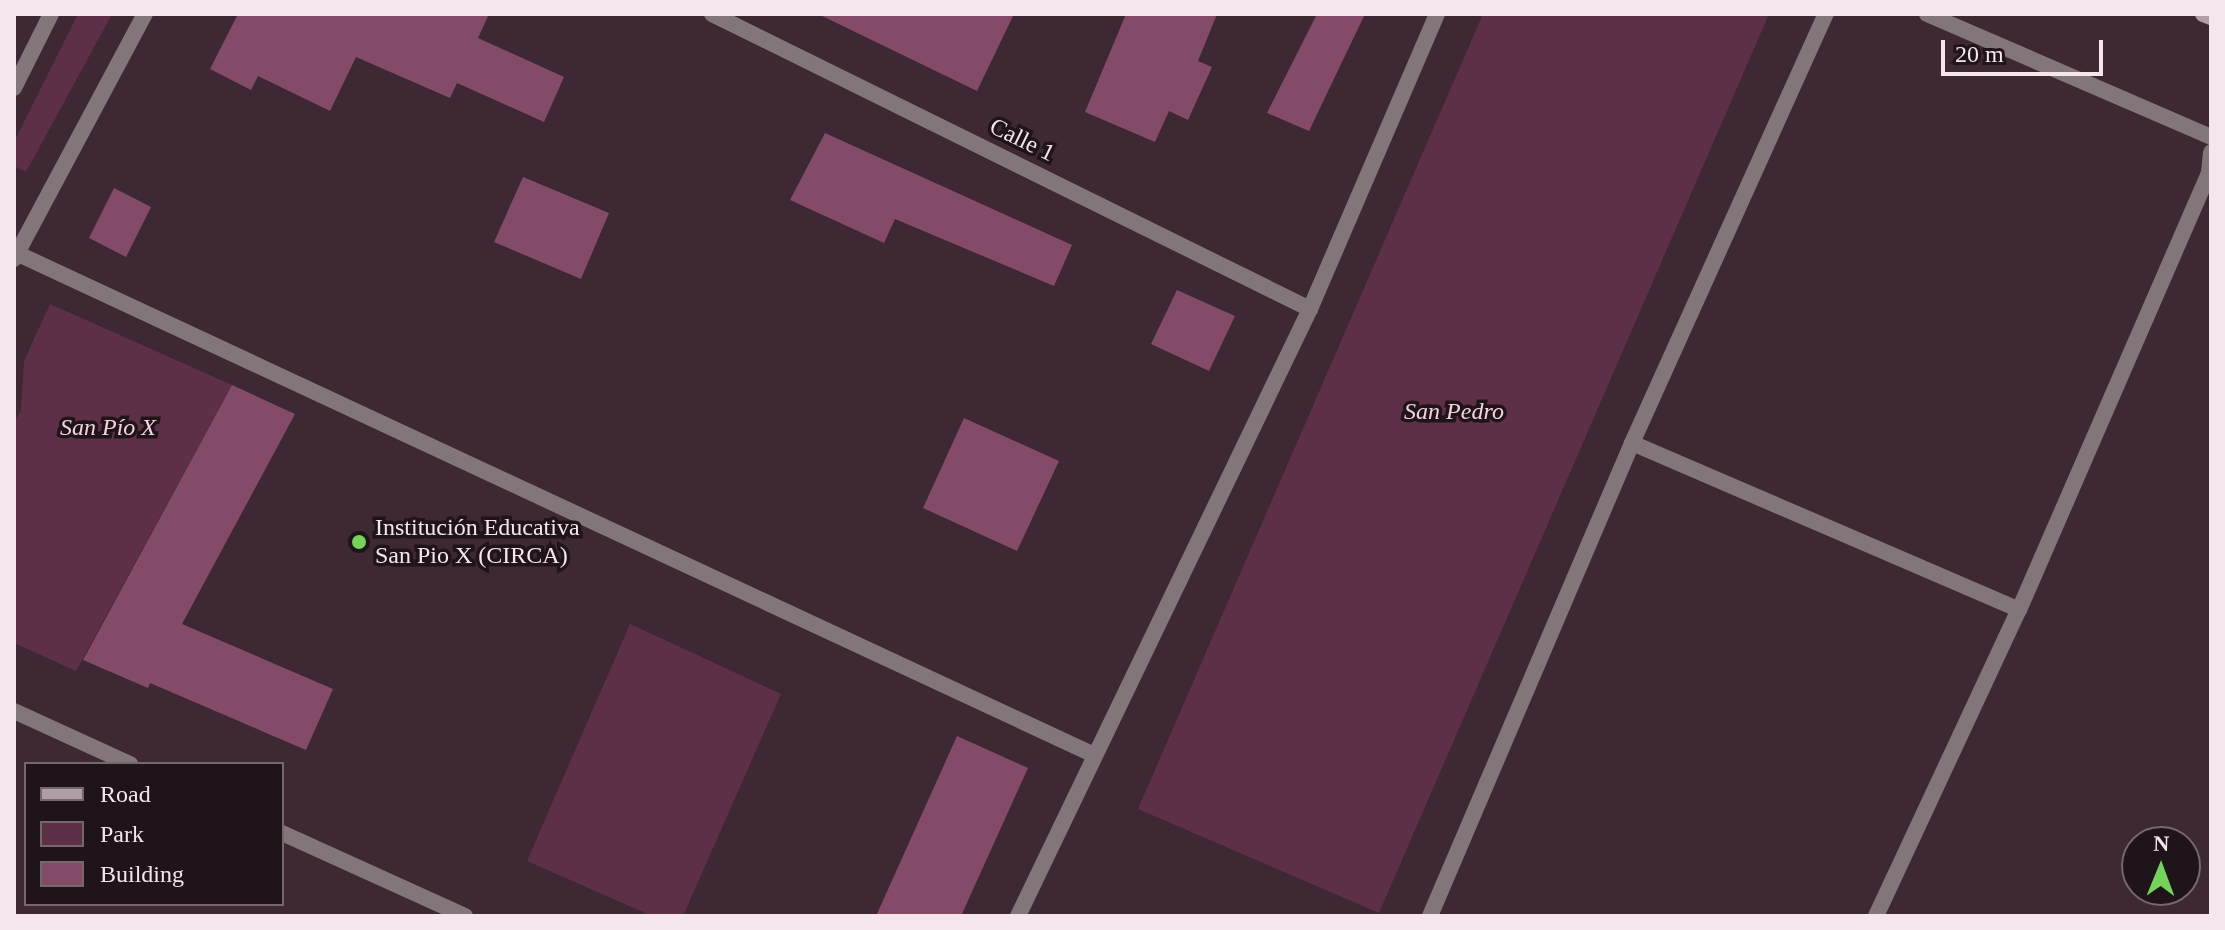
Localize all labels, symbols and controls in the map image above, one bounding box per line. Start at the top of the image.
scale bar [1945,24,2107,74]
text: 20 m [1955,41,2004,67]
street label: Calle 1 [985,112,1059,168]
park label: San Pedro [1404,398,1504,426]
park label: San Pío X [60,414,156,442]
place label: Institución Educativa San Pio X (CIRCA) [375,514,580,570]
marker: Institución Educativa San Pio X (CIRCA) [350,533,368,551]
legend [24,762,284,906]
text: Road [100,781,151,807]
text: Park [100,821,144,847]
north arrow [2121,826,2201,906]
text: N [2153,831,2170,856]
text: Building [100,861,184,887]

